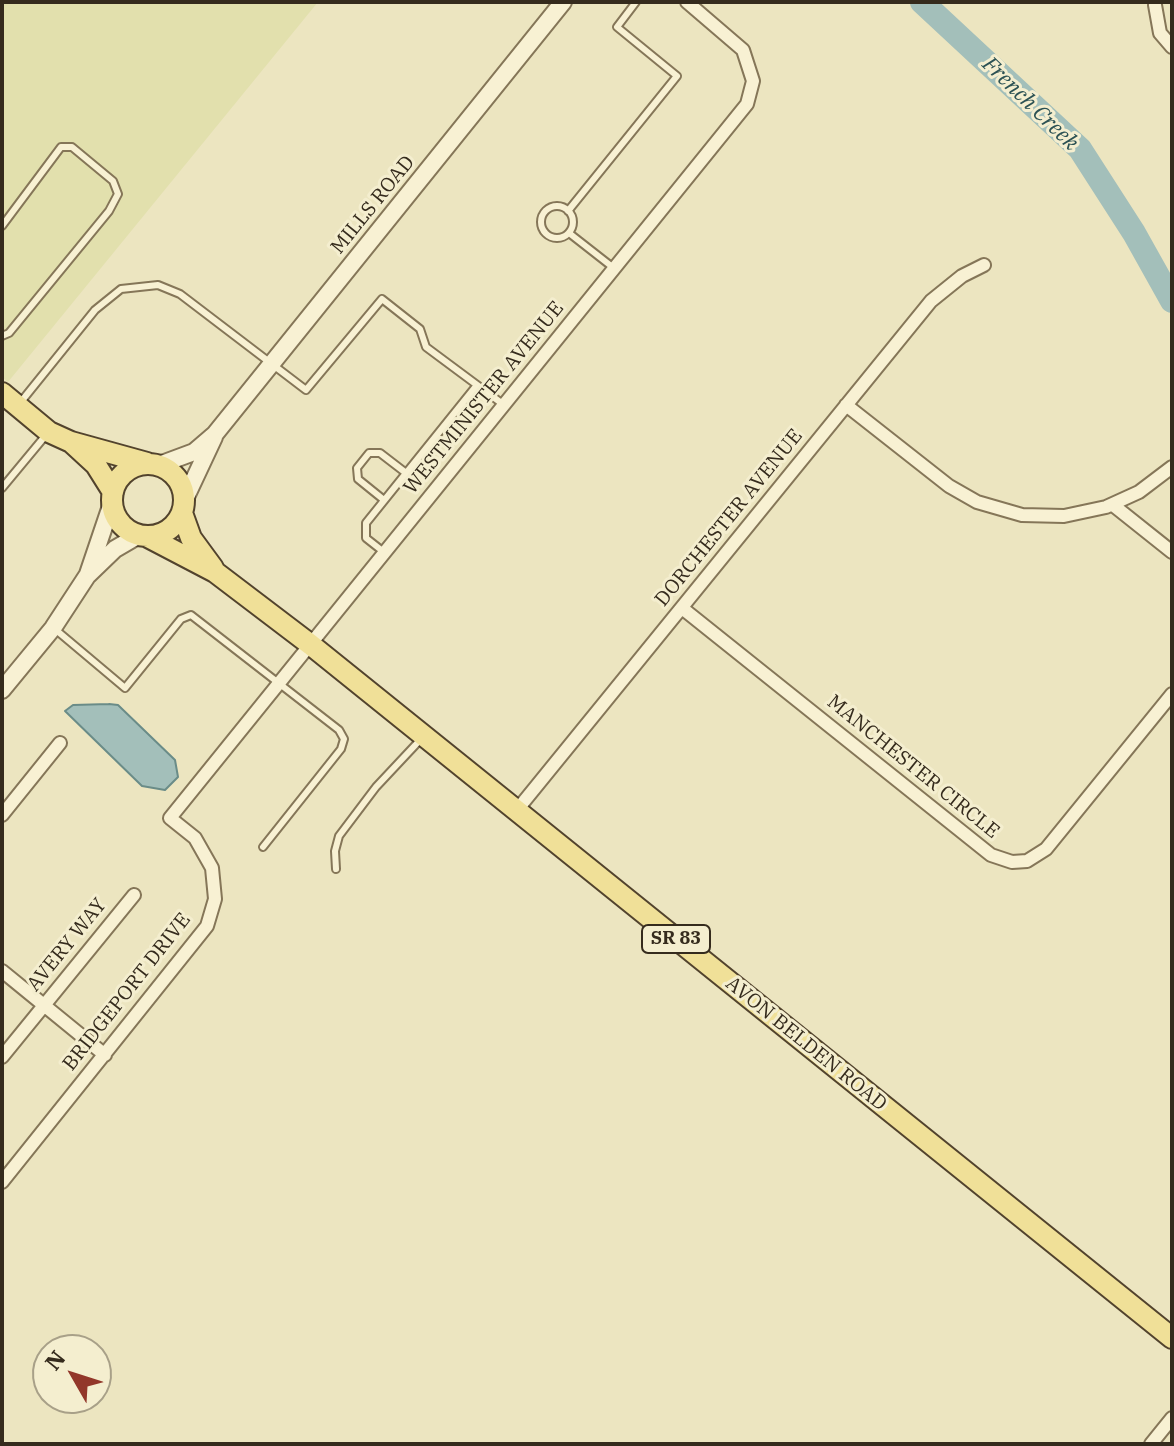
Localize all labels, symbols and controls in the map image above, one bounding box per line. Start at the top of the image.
water label: French Creek [976,52,1084,156]
street label: MILLS ROAD [326,151,420,259]
street label: WESTMINISTER AVENUE [399,297,569,499]
street label: DORCHESTER AVENUE [650,425,808,611]
street label: MANCHESTER CIRCLE [822,690,1004,844]
street label: AVERY WAY [22,894,112,996]
street label: BRIDGEPORT DRIVE [58,908,196,1076]
road number: SR 83 [642,925,710,953]
street label: AVON BELDEN ROAD [721,972,891,1116]
north arrow [32,1334,112,1414]
text: N [38,1344,71,1376]

